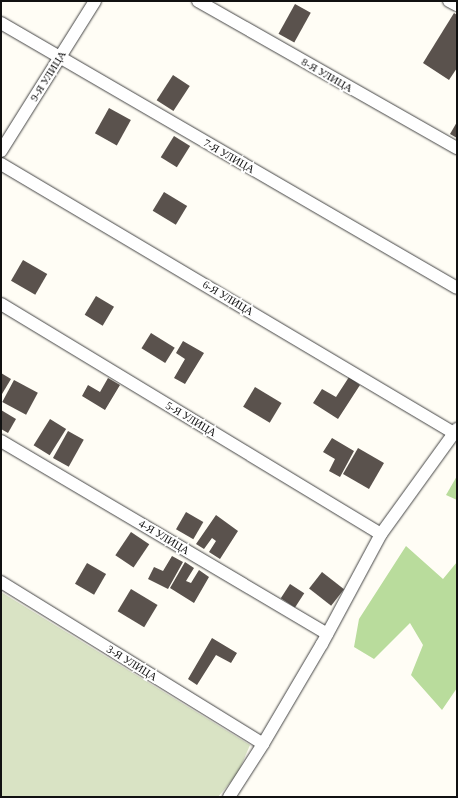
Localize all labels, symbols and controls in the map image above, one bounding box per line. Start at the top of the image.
street label: 9-Я УЛИЦА [27,48,69,104]
street label: 8-Я УЛИЦА [299,55,355,95]
street label: 7-Я УЛИЦА [201,136,257,176]
street label: 6-Я УЛИЦА [200,278,256,318]
street label: 5-Я УЛИЦА [163,399,219,439]
street label: 4-Я УЛИЦА [136,517,192,557]
street label: 3-Я УЛИЦА [104,642,160,684]

